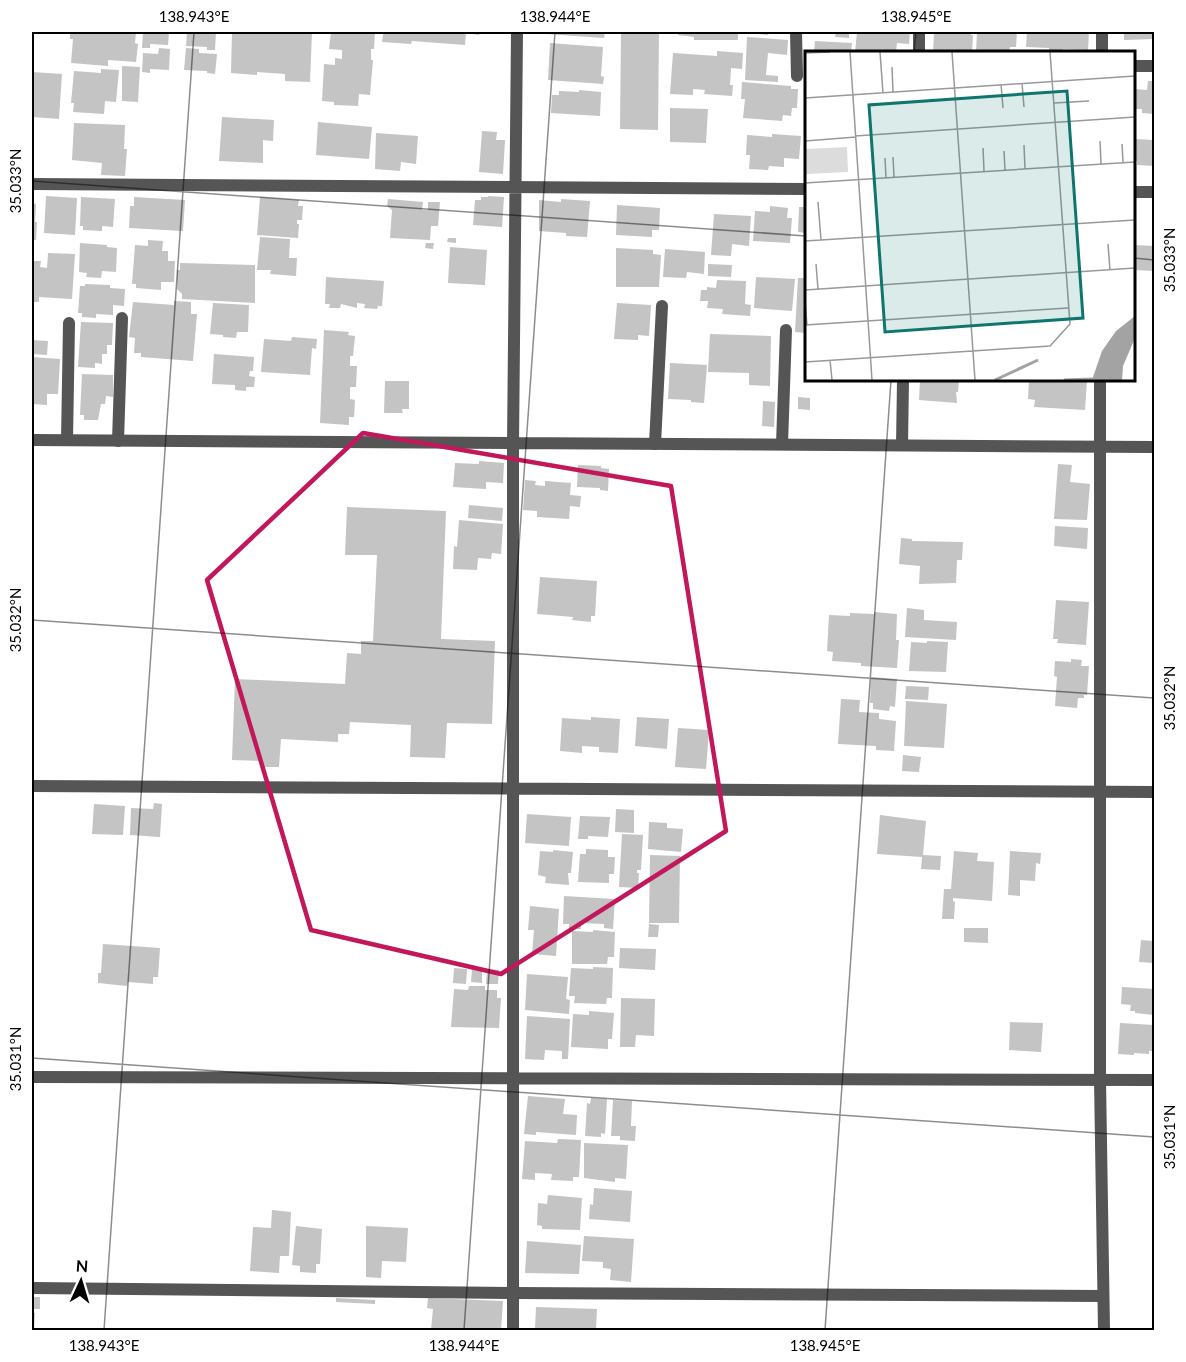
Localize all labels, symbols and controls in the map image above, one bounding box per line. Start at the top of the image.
text: 138.943°E [159,7,229,25]
text: 138.944°E [520,7,590,25]
text: 138.945°E [881,7,951,25]
inset map [805,51,1135,381]
text: 35.033°N [6,149,24,213]
text: 35.033°N [1160,228,1178,292]
text: 35.032°N [6,588,24,652]
text: 35.032°N [1160,666,1178,730]
text: 35.031°N [6,1027,24,1091]
text: 35.031°N [1160,1105,1178,1169]
north arrow [51,1251,111,1311]
text: N [75,1256,89,1275]
text: 138.943°E [69,1336,139,1354]
text: 138.944°E [429,1336,499,1354]
text: 138.945°E [790,1336,860,1354]

